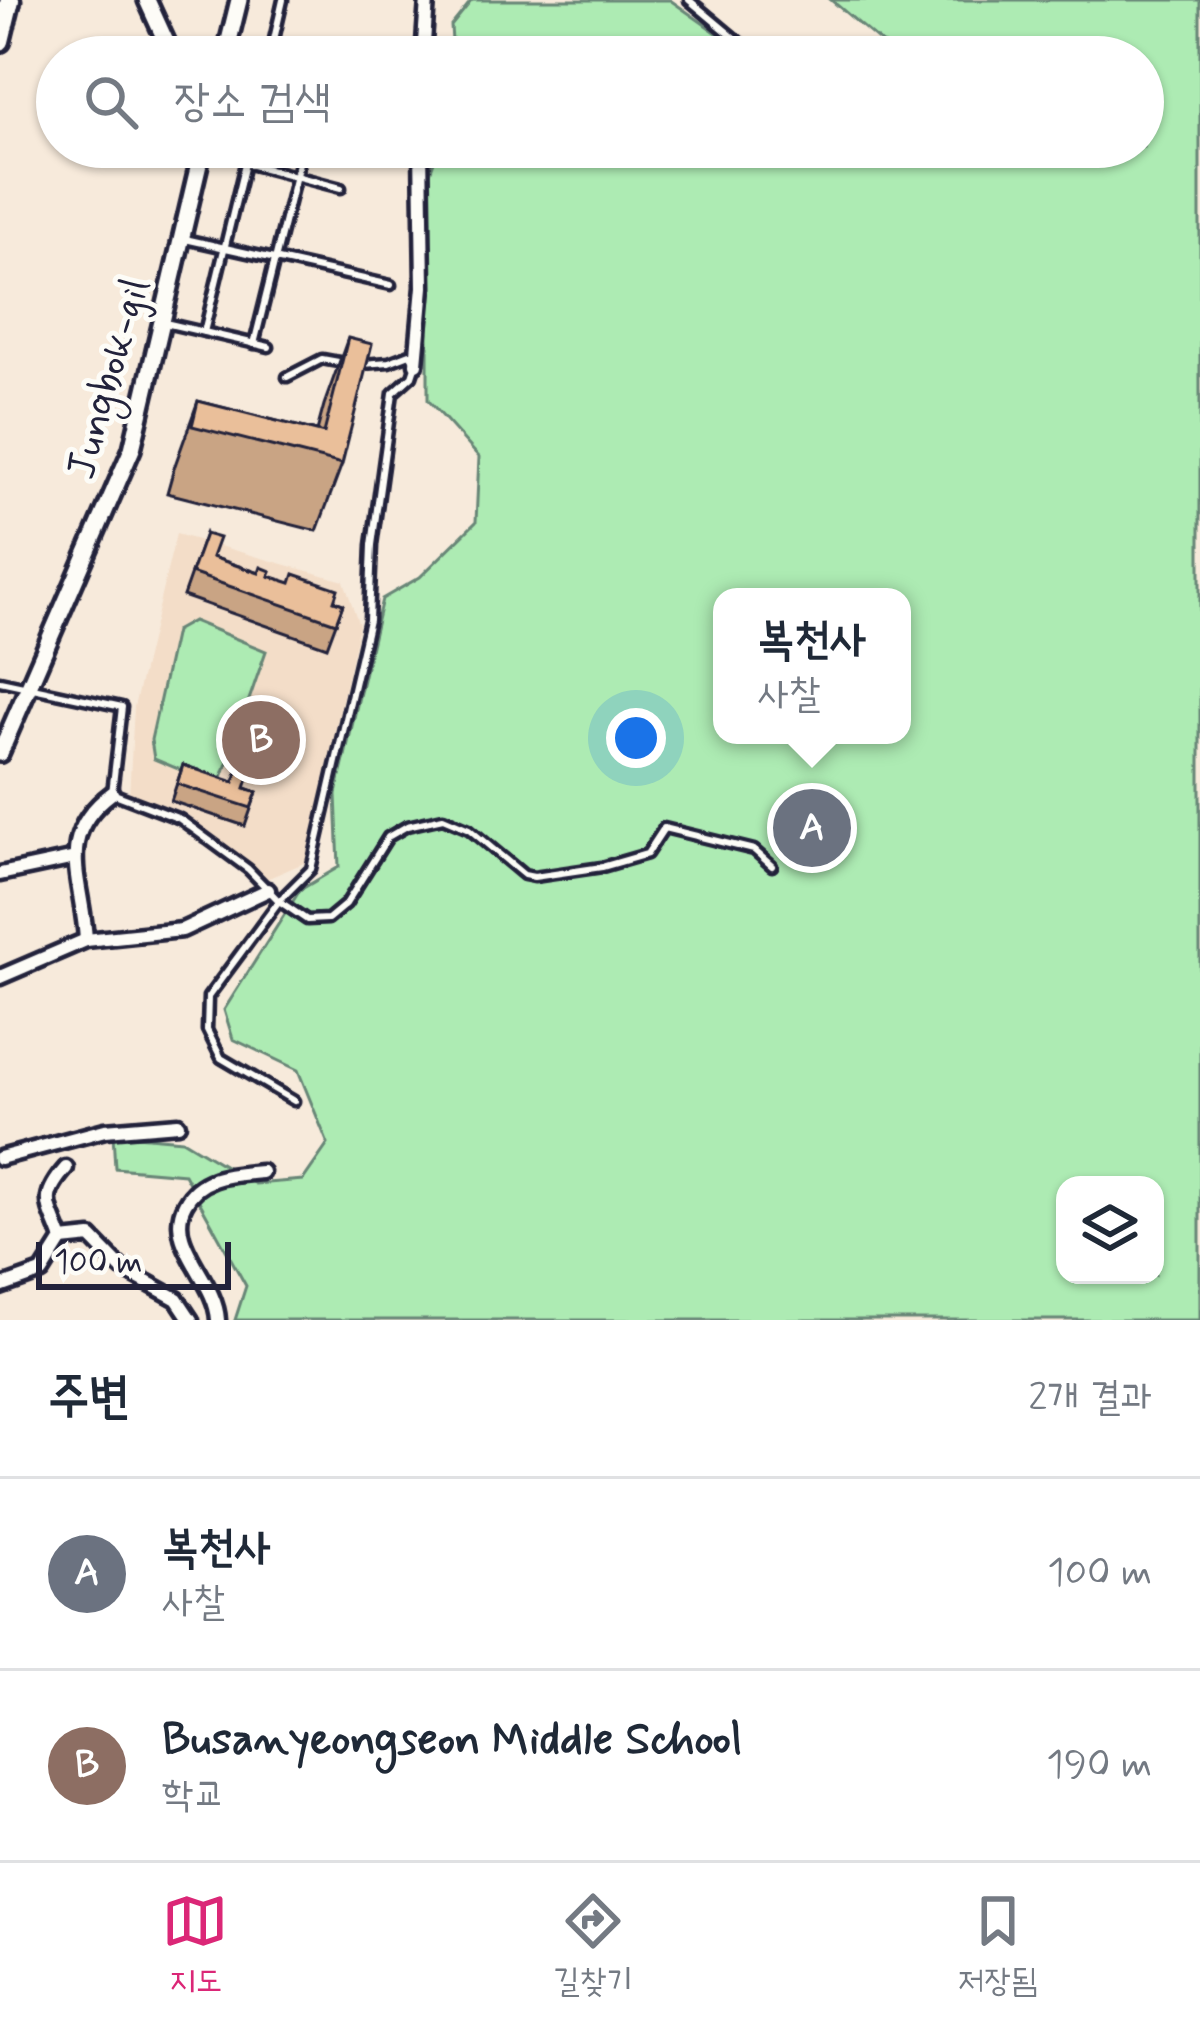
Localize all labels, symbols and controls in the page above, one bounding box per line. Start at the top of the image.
search box [36,36,1164,168]
icon: search [78,69,144,135]
text: 장소 검색 [174,73,331,132]
street label: Jungbok-gil [54,272,167,487]
popup [713,588,911,744]
text: 복천사 [758,611,866,670]
text: 사찰 [758,670,820,721]
pin: B [222,695,300,785]
your location [606,708,666,768]
pin: A [773,783,851,873]
map controls [1056,1176,1164,1284]
button: layers [1056,1176,1164,1284]
scale bar [36,1236,231,1289]
text: 100 m [54,1241,143,1285]
text: 주변 [48,1365,130,1431]
text: 2개 결과 [1028,1373,1152,1424]
text: 복천사 [162,1519,271,1578]
text: A [74,1548,100,1599]
text: 100 m [1047,1548,1152,1599]
text: 사찰 [162,1578,225,1629]
text: Busanyeongseon Middle School [162,1711,742,1770]
text: B [75,1740,99,1791]
text: 190 m [1046,1740,1152,1791]
text: 학교 [162,1770,225,1821]
tab: 지도 [162,1888,228,2004]
tab: 길찾기 [553,1888,633,2004]
tab: 저장됨 [958,1888,1038,2004]

